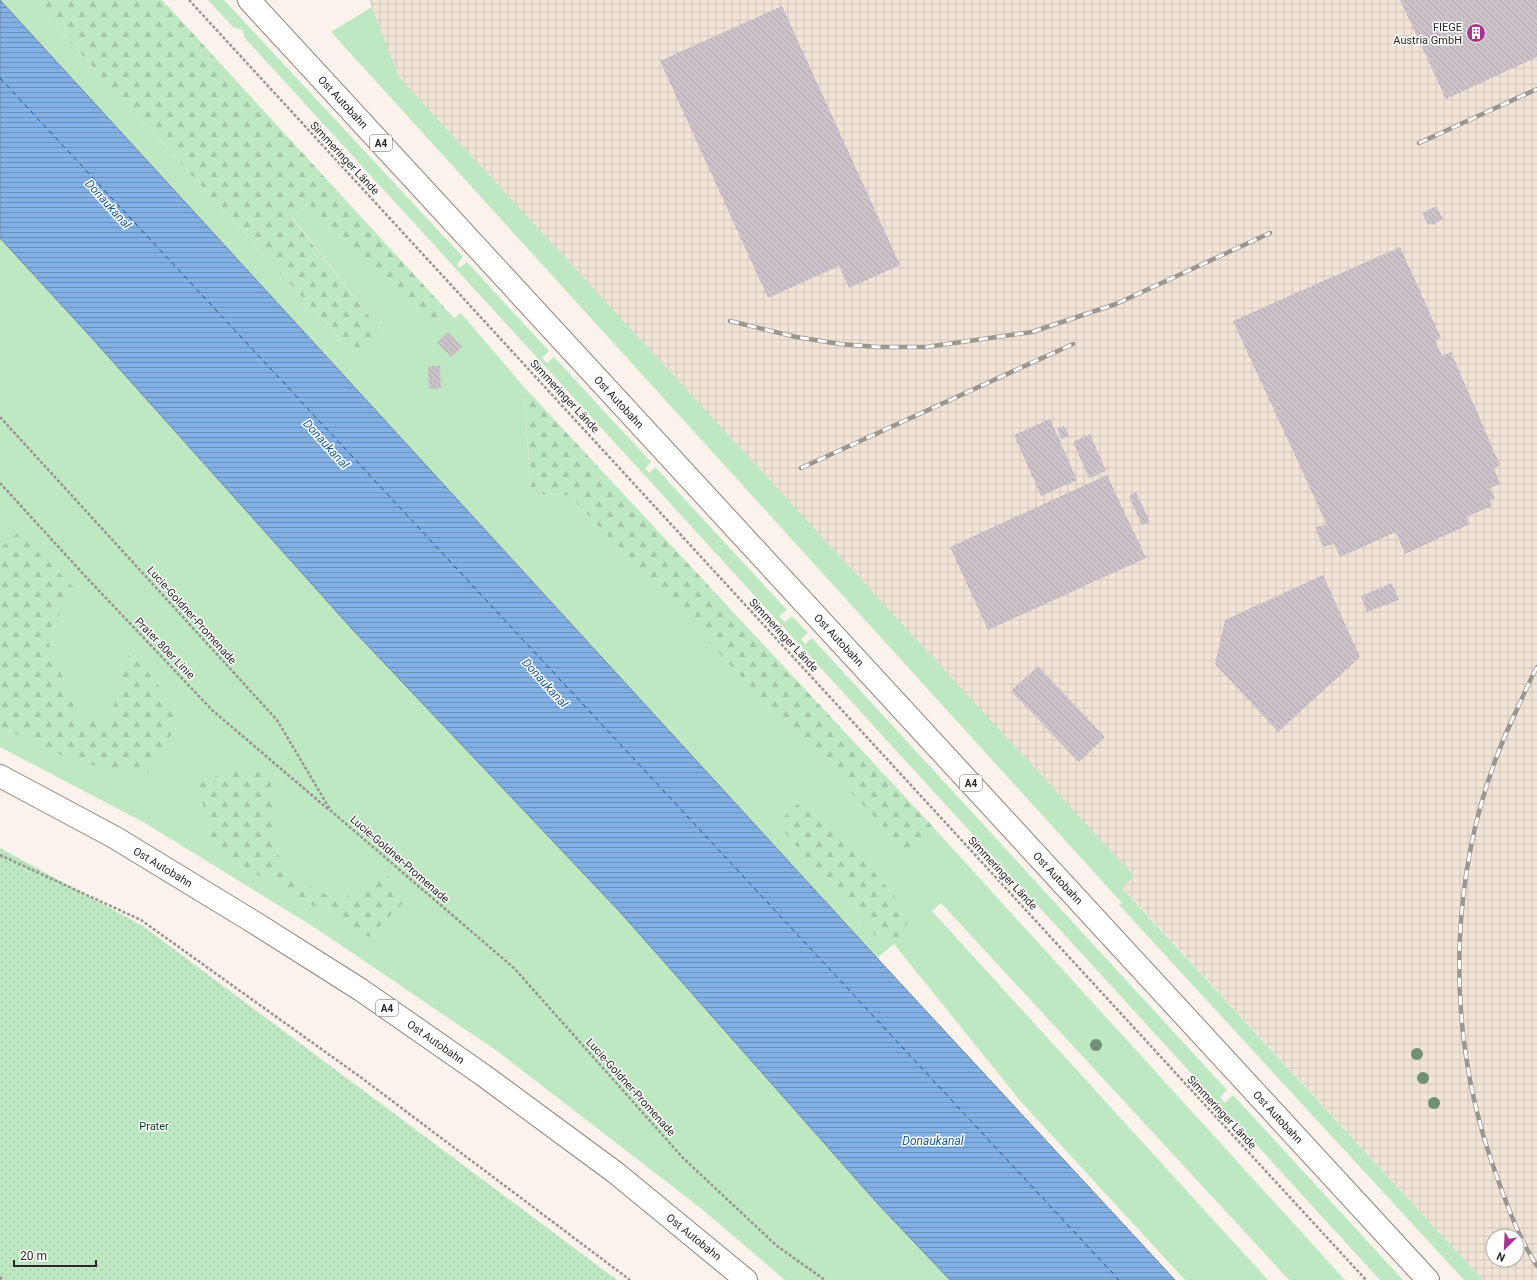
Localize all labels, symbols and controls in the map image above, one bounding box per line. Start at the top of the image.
place label: FIEGE Austria GmbH [1393,21,1462,47]
building icon: FIEGE Austria GmbH [1465,22,1487,44]
street label: Ost Autobahn [315,73,370,131]
street label: Simmeringer Lände [307,119,382,198]
road number: A4 [370,135,392,151]
water label: Donaukanal [82,177,134,232]
street label: Simmeringer Lände [527,357,602,436]
street label: Ost Autobahn [591,373,646,431]
water label: Donaukanal [300,417,352,472]
street label: Lucie-Goldner-Promenade [144,564,239,667]
street label: Simmeringer Lände [746,596,821,675]
street label: Ost Autobahn [811,611,866,669]
street label: Prater 80er Linie [132,615,197,682]
water label: Donaukanal [519,656,571,711]
road number: A4 [960,775,982,791]
street label: Lucie-Goldner-Promenade [348,813,452,906]
street label: Simmeringer Lände [965,834,1040,913]
street label: Ost Autobahn [131,845,195,890]
street label: Ost Autobahn [1030,849,1085,907]
road number: A4 [376,1000,398,1016]
street label: Ost Autobahn [405,1018,467,1067]
street label: Lucie-Goldner-Promenade [583,1036,678,1139]
street label: Simmeringer Lände [1184,1073,1259,1152]
street label: Ost Autobahn [1250,1088,1305,1146]
park label: Prater [139,1120,169,1133]
water label: Donaukanal [902,1134,964,1148]
street label: Ost Autobahn [664,1211,724,1263]
north arrow [1485,1228,1525,1268]
scale bar [14,1242,96,1268]
text: 20 m [20,1249,47,1263]
text: N [1495,1249,1507,1264]

